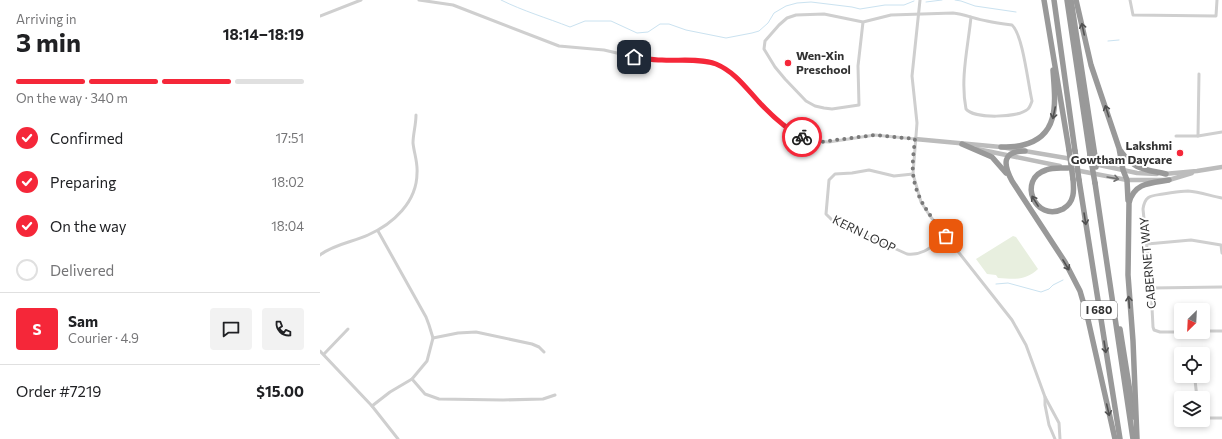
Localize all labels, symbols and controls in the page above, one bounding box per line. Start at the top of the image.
text: Arriving in [16,11,76,27]
one-way arrow [1078,23,1086,36]
text: 18:14–18:19 [223,25,304,43]
text: 3 min [16,26,81,57]
pin [617,40,651,74]
icon: home [623,46,645,68]
place label: Wen-Xin Preschool [796,48,851,76]
marker: Wen-Xin Preschool [783,58,793,68]
text: On the way · 340 m [16,90,128,106]
one-way arrow [1049,106,1057,119]
one-way arrow [1102,106,1110,118]
courier [782,117,822,157]
icon: bike [791,126,813,148]
icon: check [16,127,38,149]
text: Confirmed [50,129,123,147]
text: 17:51 [275,130,304,146]
place label: Lakshmi Gowtham Daycare [1071,138,1172,166]
marker: Lakshmi Gowtham Daycare [1175,148,1185,158]
icon: check [16,171,38,193]
text: Preparing [50,173,116,191]
text: 18:02 [272,174,304,190]
one-way arrow [1106,174,1119,182]
one-way arrow [1031,195,1039,207]
street label: KERN LOOP [831,212,899,255]
one-way arrow [1081,212,1089,225]
icon: check [16,215,38,237]
street label: CABERNET WAY [1136,216,1158,310]
text: On the way [50,217,127,235]
text: 18:04 [271,218,304,234]
pin [929,219,963,253]
icon: bag [935,225,957,247]
one-way arrow [1062,259,1070,270]
text: Delivered [50,261,114,279]
one-way arrow [1126,296,1133,309]
road number: I 680 [1081,301,1117,319]
north arrow [1174,303,1210,339]
map controls [1174,303,1210,427]
button: chat [210,308,252,350]
button: phone [262,308,304,350]
text: Sam [68,312,98,330]
text: S [32,320,42,338]
text: Courier · 4.9 [68,330,139,346]
one-way arrow [1101,340,1109,353]
button: locate [1174,347,1210,383]
text: Order #7219 [16,382,101,400]
text: $15.00 [256,382,304,400]
button: layers [1174,391,1210,427]
one-way arrow [1105,403,1113,416]

